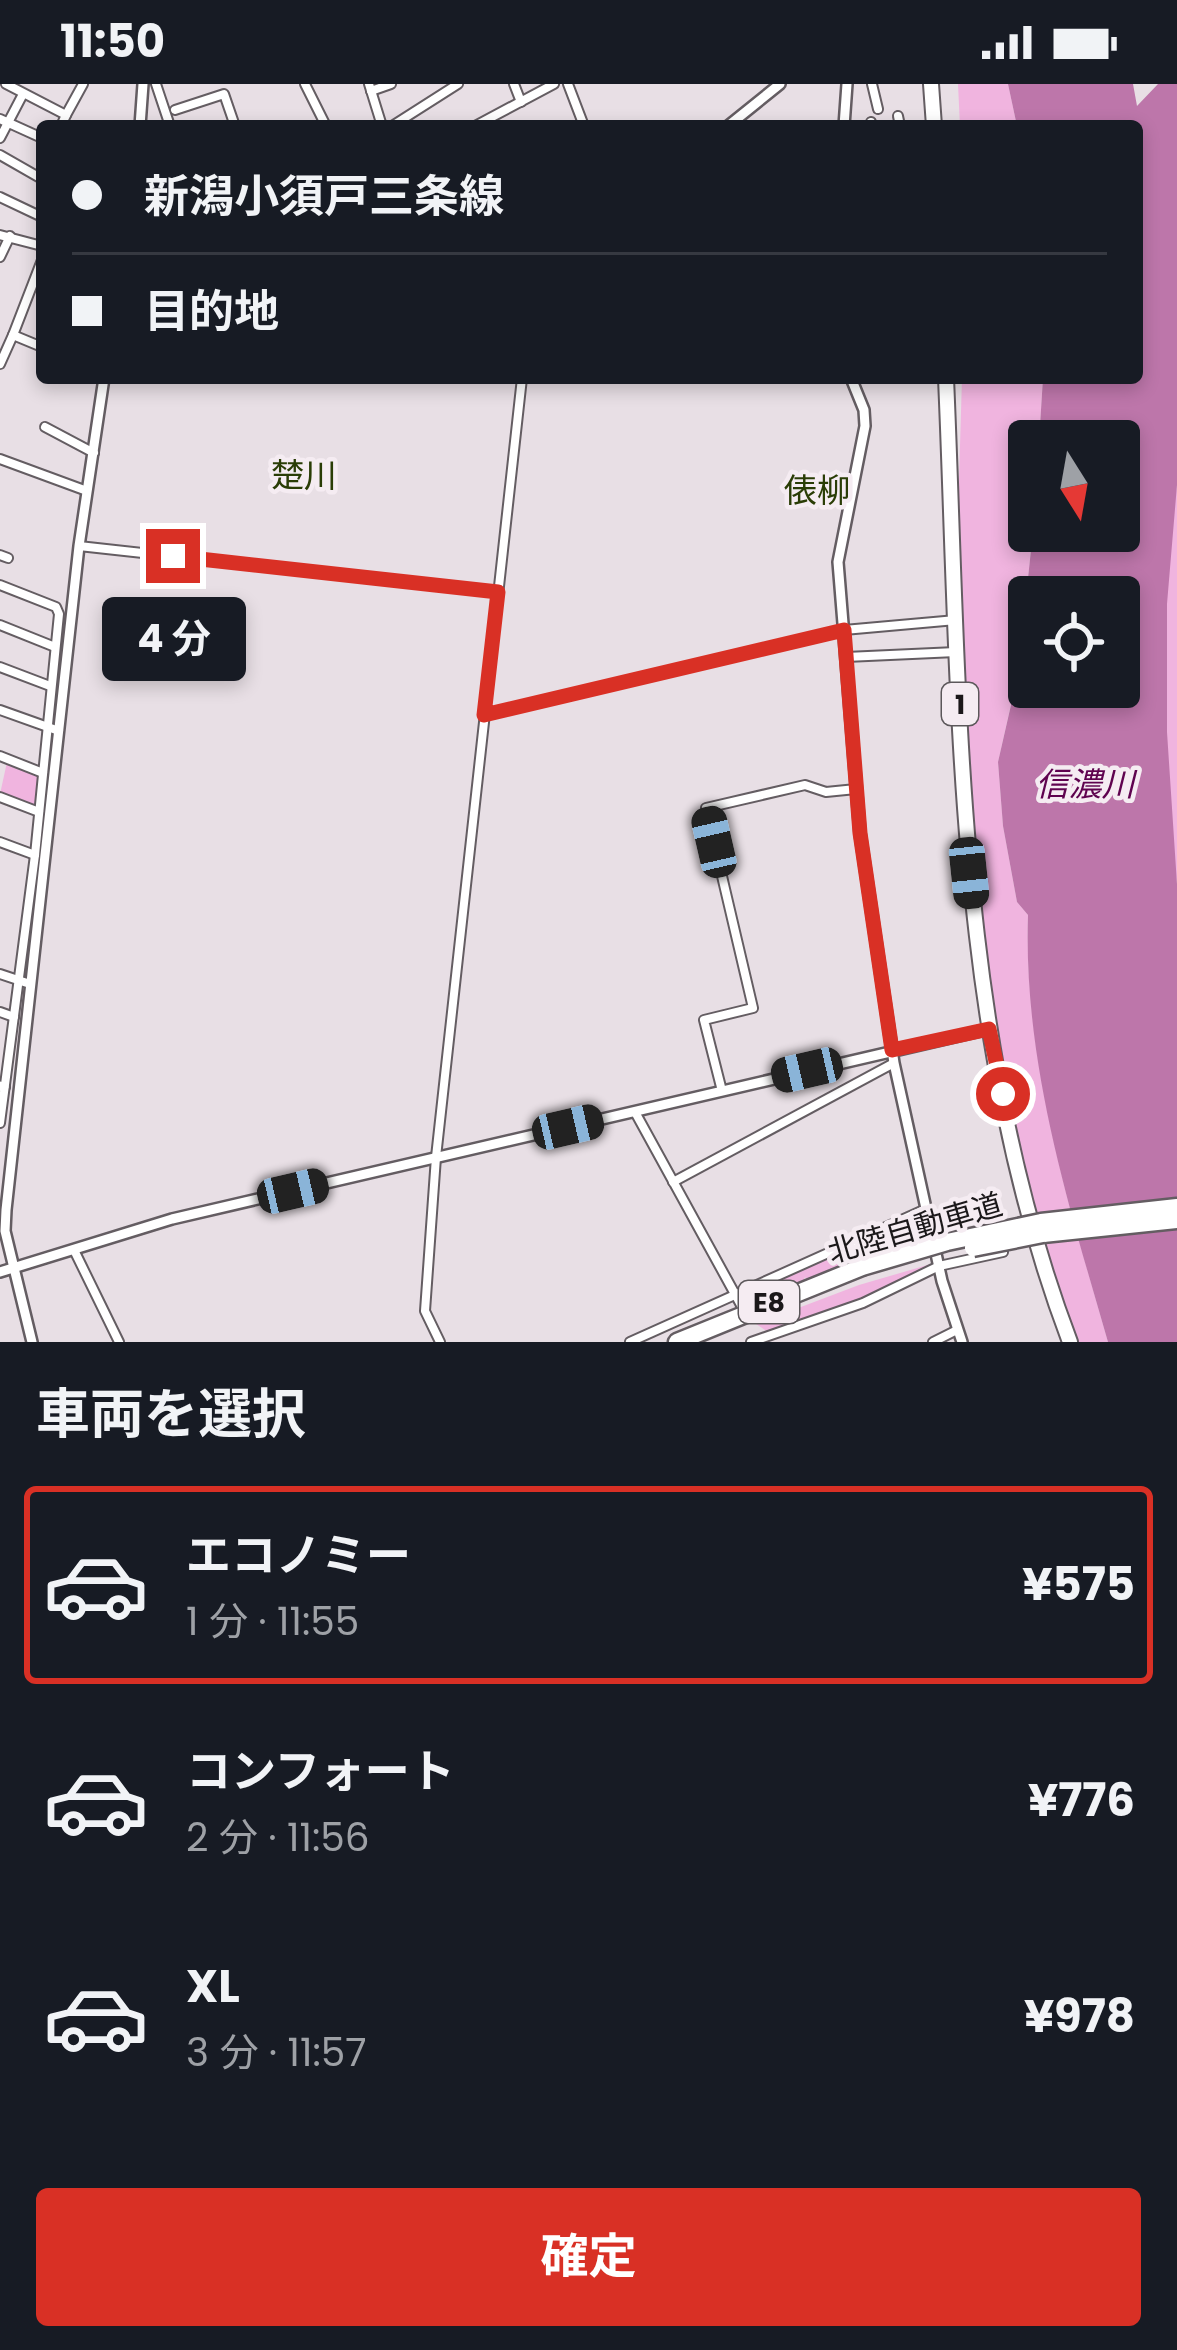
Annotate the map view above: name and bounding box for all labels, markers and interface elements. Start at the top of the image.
text: 11:50 [60,10,165,73]
text: 新潟小須戸三条線 [144,165,504,228]
text: 目的地 [144,280,279,343]
north arrow [1008,420,1140,552]
map controls [1008,420,1140,708]
district label: 楚川 [271,452,337,499]
district label: 俵柳 [784,467,850,514]
route end [146,529,200,583]
button: locate [1008,576,1140,708]
callout: 4 分 [101,598,245,682]
text: 4 分 [137,611,211,666]
road number: 1 [942,683,978,725]
water label: 信濃川 [1036,761,1138,808]
car [688,803,740,881]
car [947,835,991,911]
car [768,1044,846,1096]
route start [976,1067,1030,1121]
car [529,1101,607,1153]
car [254,1165,332,1217]
street label: 北陸自動車道 [823,1183,1007,1273]
road number: E8 [739,1281,799,1323]
text: 車両を選択 [36,1376,306,1452]
text: エコノミー [186,1524,411,1587]
icon: car [42,1531,150,1639]
text: ¥575 [1022,1553,1135,1616]
text: 1 分 · 11:55 [186,1594,359,1649]
text: コンフォート [186,1740,455,1803]
icon: car [42,1747,150,1855]
text: ¥776 [1028,1769,1135,1832]
text: 2 分 · 11:56 [186,1810,369,1865]
text: XL [186,1955,240,2018]
icon: car [42,1963,150,2071]
text: ¥978 [1024,1985,1135,2048]
text: 3 分 · 11:57 [186,2025,367,2080]
button: 確定 [36,2188,1141,2326]

